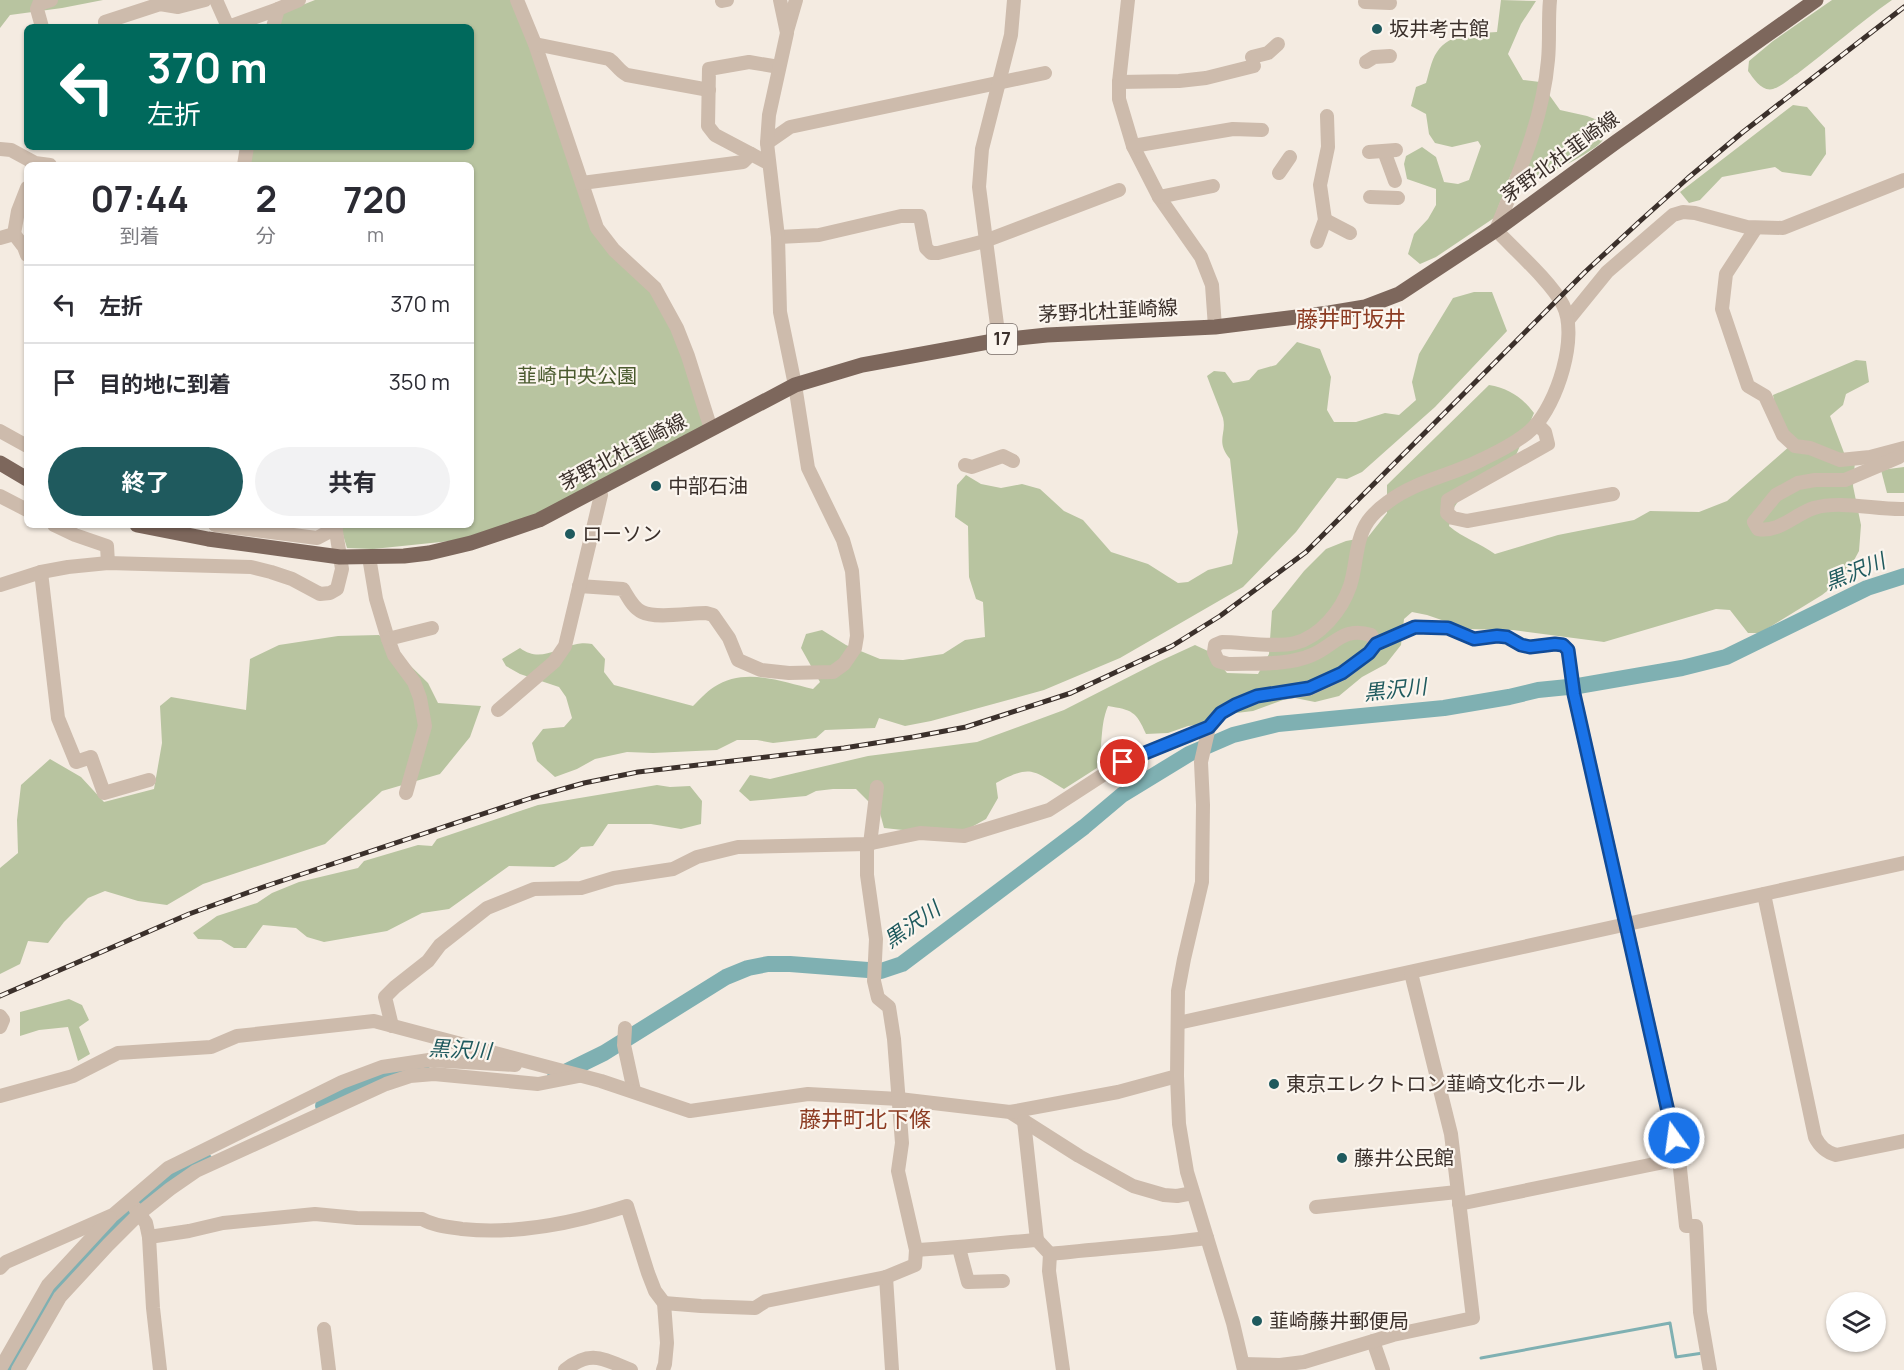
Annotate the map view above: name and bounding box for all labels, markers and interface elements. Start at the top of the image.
place label: 坂井考古館 [1389,15,1489,42]
marker: 坂井考古館 [1370,22,1384,36]
text: 370 m [147,38,268,96]
icon: left [48,48,126,126]
text: 左折 [147,95,201,132]
street label: 茅野北杜韮崎線 [1495,105,1624,209]
text: 07:44 [90,174,189,223]
text: 2 [255,174,277,223]
text: 720 [343,175,408,224]
text: m [367,221,384,248]
text: 到着 [120,222,160,249]
text: 分 [256,222,276,249]
icon: left [48,288,81,321]
text: 370 m [390,289,450,319]
text: 左折 [99,291,143,321]
street label: 茅野北杜韮崎線 [1037,293,1179,328]
district label: 藤井町坂井 [1296,304,1406,334]
road number: 17 [987,324,1017,354]
park label: 韮崎中央公園 [517,362,637,389]
icon: arrive [48,366,81,399]
text: 350 m [389,367,450,397]
text: 目的地に到着 [99,369,231,399]
street label: 茅野北杜韮崎線 [555,407,691,496]
button: 終了 [48,447,243,516]
button: 共有 [255,447,450,516]
place label: 中部石油 [668,472,748,499]
marker: 中部石油 [649,479,663,493]
place label: ローソン [582,520,662,547]
marker: ローソン [563,527,577,541]
water label: 黒沢川 [1820,546,1891,596]
water label: 黒沢川 [1362,672,1430,706]
pin [1097,736,1148,787]
icon: arrive [1106,745,1139,778]
water label: 黒沢川 [878,893,947,954]
water label: 黒沢川 [428,1033,494,1065]
place label: 東京エレクトロン韮崎文化ホール [1286,1070,1586,1097]
marker: 東京エレクトロン韮崎文化ホール [1267,1077,1281,1091]
district label: 藤井町北下條 [799,1104,931,1134]
position arrow [1642,1106,1706,1170]
place label: 藤井公民館 [1354,1144,1454,1171]
marker: 藤井公民館 [1335,1151,1349,1165]
map controls [1826,1292,1886,1352]
button: layers [1826,1292,1886,1352]
place label: 韮崎藤井郵便局 [1269,1307,1409,1334]
marker: 韮崎藤井郵便局 [1250,1314,1264,1328]

